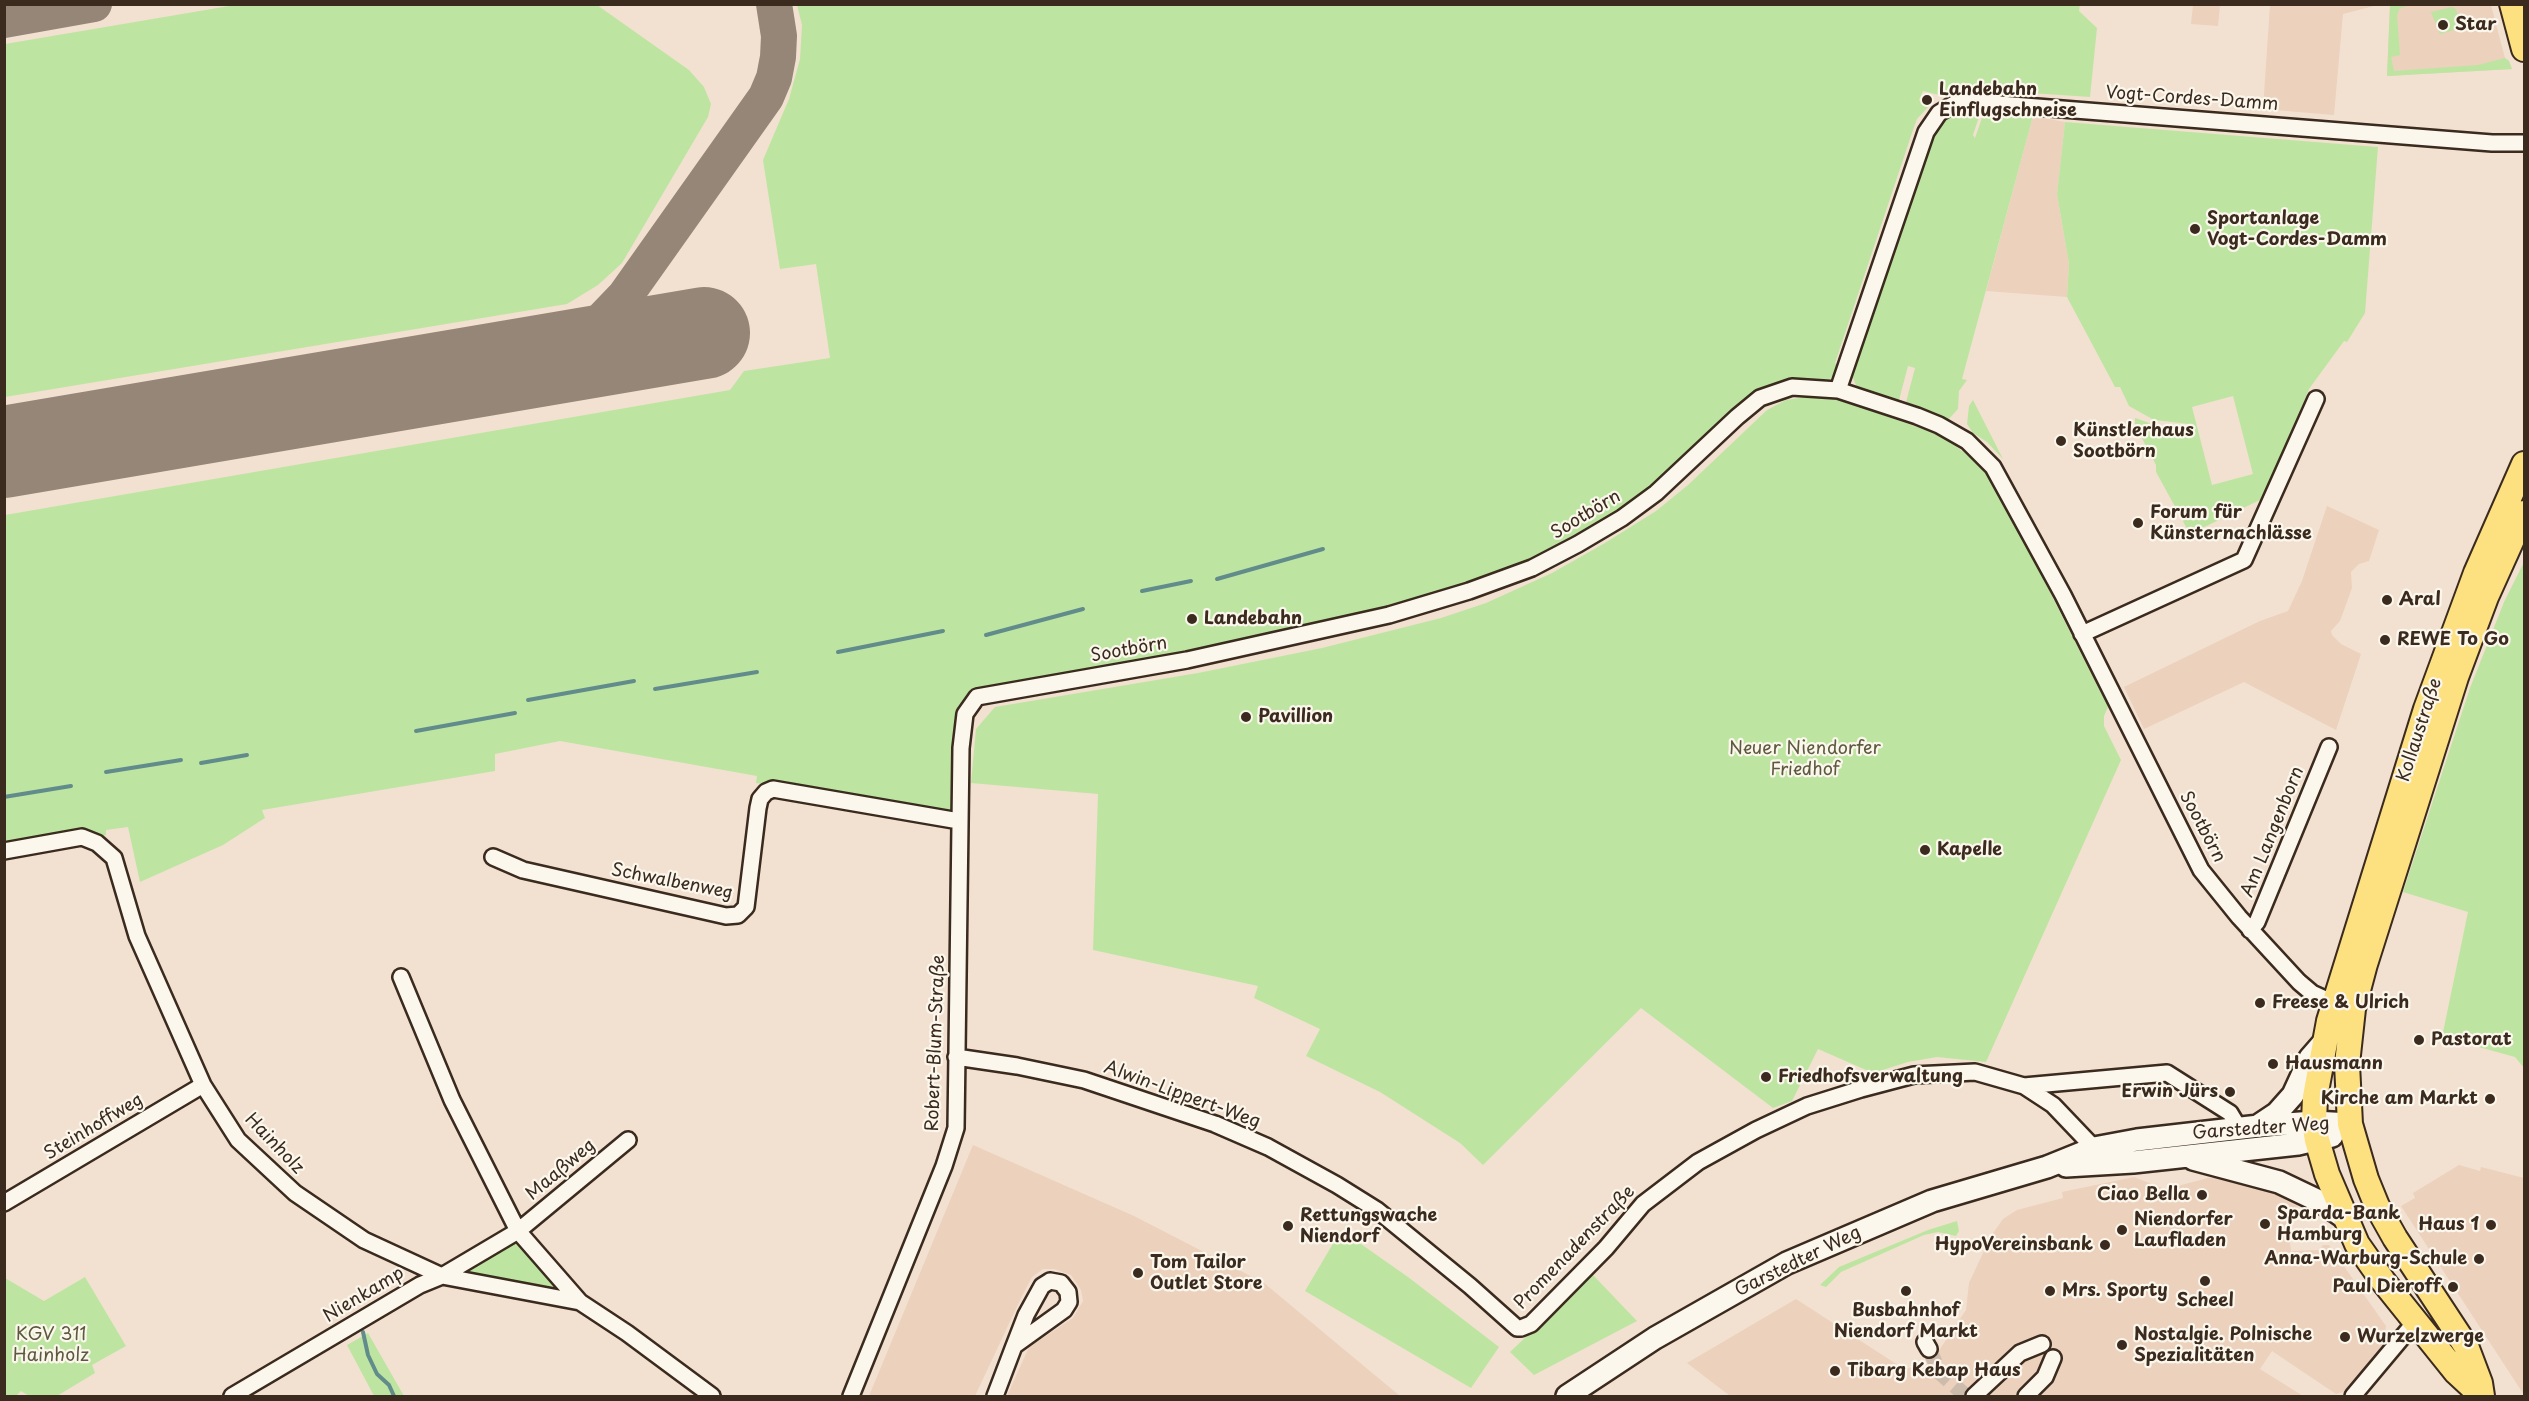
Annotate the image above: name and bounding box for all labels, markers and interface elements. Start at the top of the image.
place label: Star [2455,14,2496,36]
marker: Star [2436,18,2450,32]
place label: Landebahn Einflugschneise [1939,79,2077,122]
street label: Vogt-Cordes-Damm [2105,82,2279,116]
marker: Landebahn Einflugschneise [1920,93,1934,107]
place label: Sportanlage Vogt-Cordes-Damm [2207,208,2387,250]
marker: Sportanlage Vogt-Cordes-Damm [2188,222,2202,236]
place label: Künstlerhaus Sootbörn [2073,420,2194,462]
marker: Künstlerhaus Sootbörn [2054,434,2068,448]
street label: Sootbörn [1547,486,1625,544]
place label: Forum für Künsternachlässe [2150,502,2312,544]
marker: Forum für Künsternachlässe [2131,516,2145,530]
place label: Aral [2399,589,2441,611]
marker: Aral [2380,593,2394,607]
place label: Landebahn [1204,608,1302,630]
marker: Landebahn [1185,612,1199,626]
place label: REWE To Go [2397,629,2509,651]
street label: Sootbörn [1089,633,1169,667]
marker: REWE To Go [2378,633,2392,647]
street label: Kollaustraße [2393,675,2447,785]
place label: Pavillion [1258,706,1333,728]
marker: Pavillion [1239,710,1253,724]
park label: Neuer Niendorfer Friedhof [1729,738,1881,780]
street label: Am Langenborn [2237,764,2309,900]
street label: Sootbörn [2174,788,2230,866]
place label: Kapelle [1937,839,2002,861]
marker: Kapelle [1918,843,1932,857]
street label: Schwalbenweg [609,860,735,904]
street label: Robert-Blum-Straße [922,954,950,1132]
place label: Freese & Ulrich [2272,992,2409,1014]
marker: Freese & Ulrich [2253,996,2267,1010]
place label: Pastorat [2431,1029,2512,1051]
marker: Pastorat [2412,1033,2426,1047]
place label: Hausmann [2285,1053,2383,1075]
street label: Alwin-Lippert-Weg [1101,1057,1263,1133]
marker: Hausmann [2266,1057,2280,1071]
place label: Friedhofsverwaltung [1778,1066,1963,1088]
marker: Friedhofsverwaltung [1759,1070,1773,1084]
place label: Erwin Jürs [2121,1081,2218,1103]
marker: Erwin Jürs [2223,1085,2237,1099]
place label: Kirche am Markt [2321,1088,2478,1110]
street label: Steinhoffweg [41,1089,147,1165]
marker: Kirche am Markt [2483,1092,2497,1106]
street label: Hainholz [240,1109,308,1179]
street label: Garstedter Weg [2192,1113,2330,1145]
street label: Maaßweg [522,1135,600,1205]
street label: Promenadenstraße [1510,1181,1640,1315]
place label: Ciao Bella [2097,1184,2190,1206]
marker: Ciao Bella [2195,1188,2209,1202]
place label: Sparda-Bank Hamburg [2277,1203,2400,1246]
place label: Rettungswache Niendorf [1300,1205,1437,1248]
place label: Niendorfer Laufladen [2134,1209,2233,1252]
place label: Haus 1 [2418,1214,2479,1236]
marker: Sparda-Bank Hamburg [2258,1217,2272,1231]
marker: Haus 1 [2484,1218,2498,1232]
marker: Rettungswache Niendorf [1281,1219,1295,1233]
street label: Garstedter Weg [1731,1222,1865,1302]
marker: Niendorfer Laufladen [2115,1223,2129,1237]
place label: HypoVereinsbank [1935,1234,2093,1256]
marker: HypoVereinsbank [2098,1238,2112,1252]
place label: Anna-Warburg-Schule [2264,1248,2467,1270]
place label: Tom Tailor Outlet Store [1150,1252,1262,1294]
marker: Anna-Warburg-Schule [2472,1252,2486,1266]
street label: Nienkamp [320,1263,408,1327]
marker: Tom Tailor Outlet Store [1131,1266,1145,1280]
marker: Scheel [2198,1274,2212,1288]
place label: Paul Dieroff [2332,1276,2441,1298]
place label: Mrs. Sporty [2062,1280,2168,1302]
marker: Paul Dieroff [2446,1280,2460,1294]
marker: Busbahnhof Niendorf Markt [1899,1284,1913,1298]
marker: Mrs. Sporty [2043,1284,2057,1298]
place label: Scheel [2176,1290,2234,1312]
place label: Busbahnhof Niendorf Markt [1834,1300,1978,1342]
park label: KGV 311 Hainholz [13,1324,89,1366]
place label: Nostalgie. Polnische Spezialitäten [2134,1324,2312,1366]
place label: Wurzelzwerge [2357,1326,2484,1348]
marker: Wurzelzwerge [2338,1330,2352,1344]
marker: Nostalgie. Polnische Spezialitäten [2115,1338,2129,1352]
place label: Tibarg Kebap Haus [1847,1360,2021,1382]
marker: Tibarg Kebap Haus [1828,1364,1842,1378]

